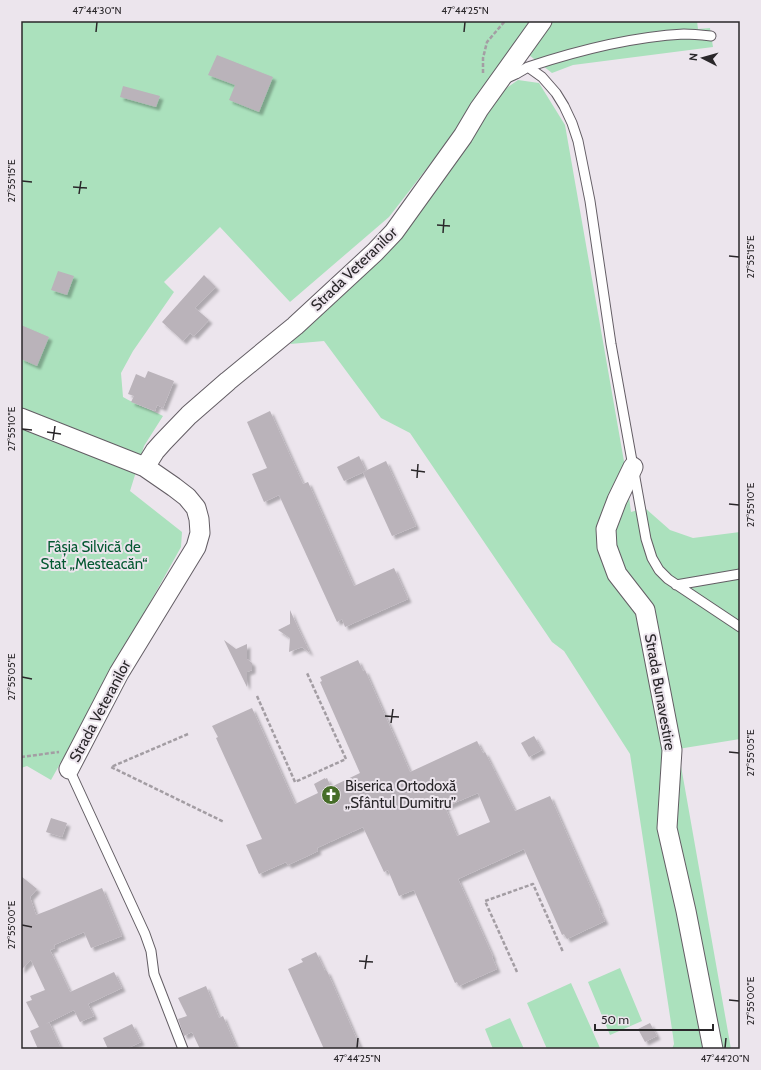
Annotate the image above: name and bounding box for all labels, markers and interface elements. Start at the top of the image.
text: 47°44'30"N [72,4,122,17]
text: 47°44'25"N [441,4,489,17]
north arrow [683,38,723,78]
text: N [686,52,700,62]
text: 27°55'15"E [5,159,18,203]
street label: Strada Veteranilor [307,223,401,315]
text: 27°55'15"E [744,235,757,279]
text: 27°55'10"E [5,406,18,451]
text: 27°55'10"E [744,482,757,527]
park label: Fâșia Silvică de Stat „Mesteacăn“ [41,538,147,573]
street label: Strada Bunavestire [641,632,679,752]
text: 27°55'05"E [5,653,18,700]
street label: Strada Veteranilor [66,657,135,765]
text: 27°55'05"E [744,729,757,776]
place label: Biserica Ortodoxă „Sfântul Dumitru” [345,777,457,812]
church icon: Biserica Ortodoxă „Sfântul Dumitru” [320,784,342,806]
text: 27°55'00"E [5,900,18,949]
text: 27°55'00"E [744,976,757,1025]
scale bar [595,1006,713,1032]
text: 50 m [601,1012,629,1027]
text: 47°44'25"N [333,1052,381,1065]
text: 47°44'20"N [700,1052,750,1065]

